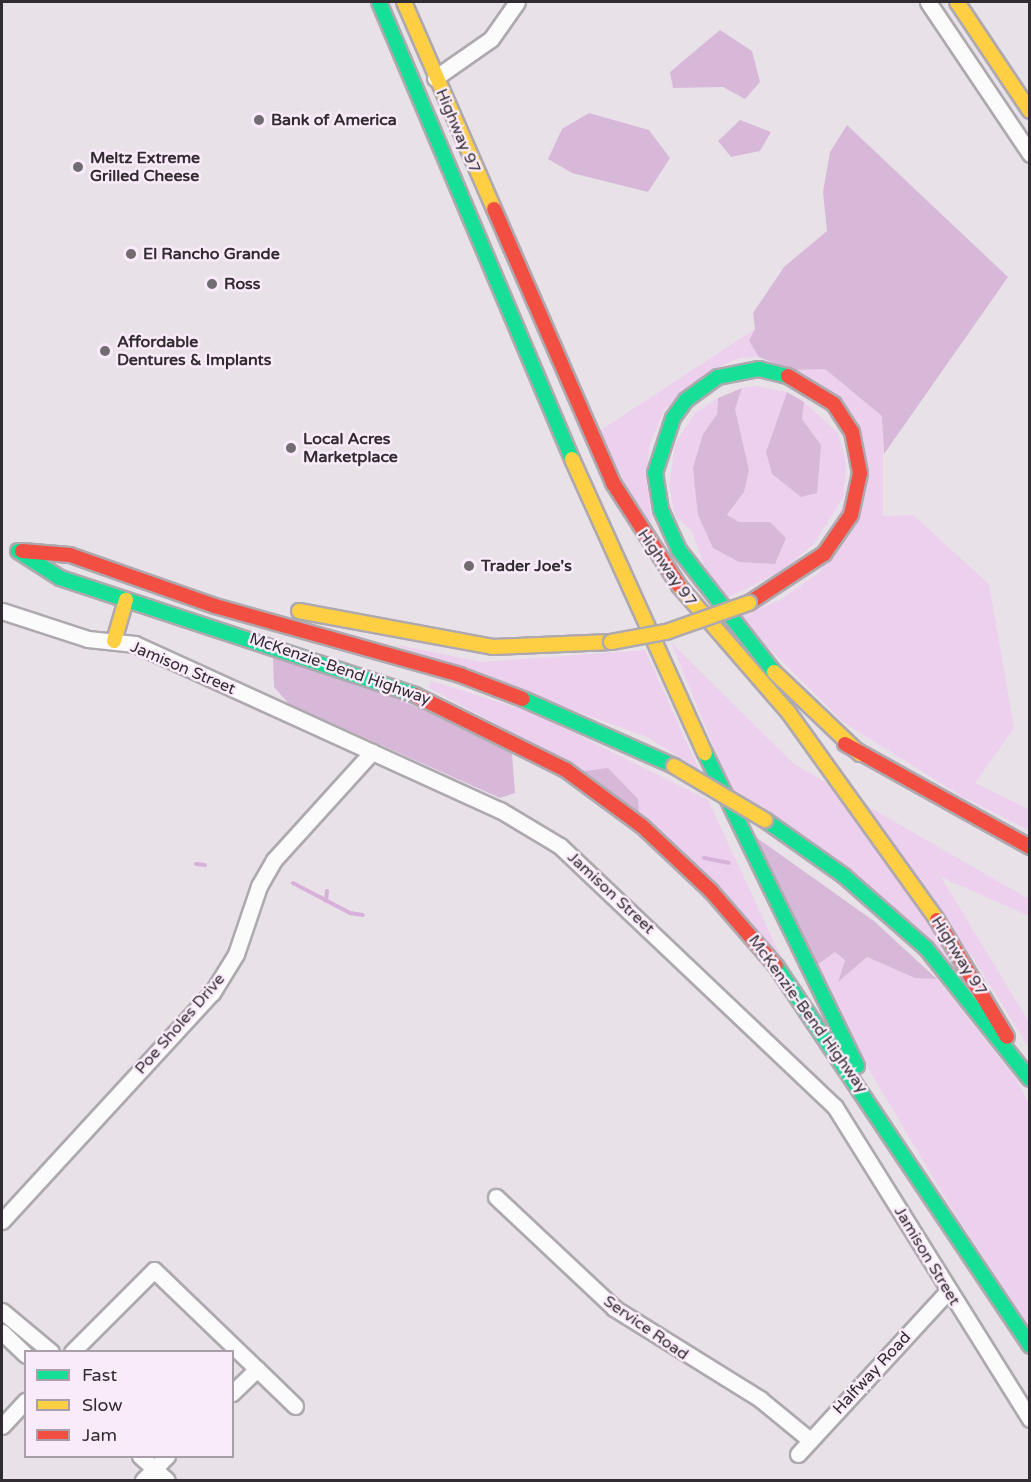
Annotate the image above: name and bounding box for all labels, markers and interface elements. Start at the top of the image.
street label: Highway 97 [432,86,484,176]
place label: Bank of America [271,110,397,130]
marker: Bank of America [252,113,266,127]
place label: Meltz Extreme Grilled Cheese [90,148,200,186]
marker: Meltz Extreme Grilled Cheese [71,160,85,174]
place label: El Rancho Grande [143,244,280,264]
marker: El Rancho Grande [124,247,138,261]
place label: Ross [224,274,260,294]
marker: Ross [205,277,219,291]
place label: Affordable Dentures & Implants [117,332,271,370]
marker: Affordable Dentures & Implants [98,344,112,358]
place label: Local Acres Marketplace [303,429,398,467]
marker: Local Acres Marketplace [284,441,298,455]
street label: Highway 97 [633,526,701,610]
place label: Trader Joe's [481,556,572,576]
marker: Trader Joe's [462,559,476,573]
street label: McKenzie-Bend Highway [247,629,433,709]
street label: Jamison Street [128,637,238,699]
street label: Jamison Street [563,848,659,938]
street label: Highway 97 [927,913,991,999]
street label: McKenzie-Bend Highway [744,931,872,1097]
street label: Poe Sholes Drive [131,970,229,1078]
street label: Jamison Street [890,1203,964,1309]
street label: Service Road [600,1292,692,1364]
street label: Halfway Road [829,1328,915,1418]
legend [24,1350,234,1458]
text: Fast [82,1364,117,1386]
text: Slow [82,1394,123,1416]
text: Jam [82,1424,117,1446]

